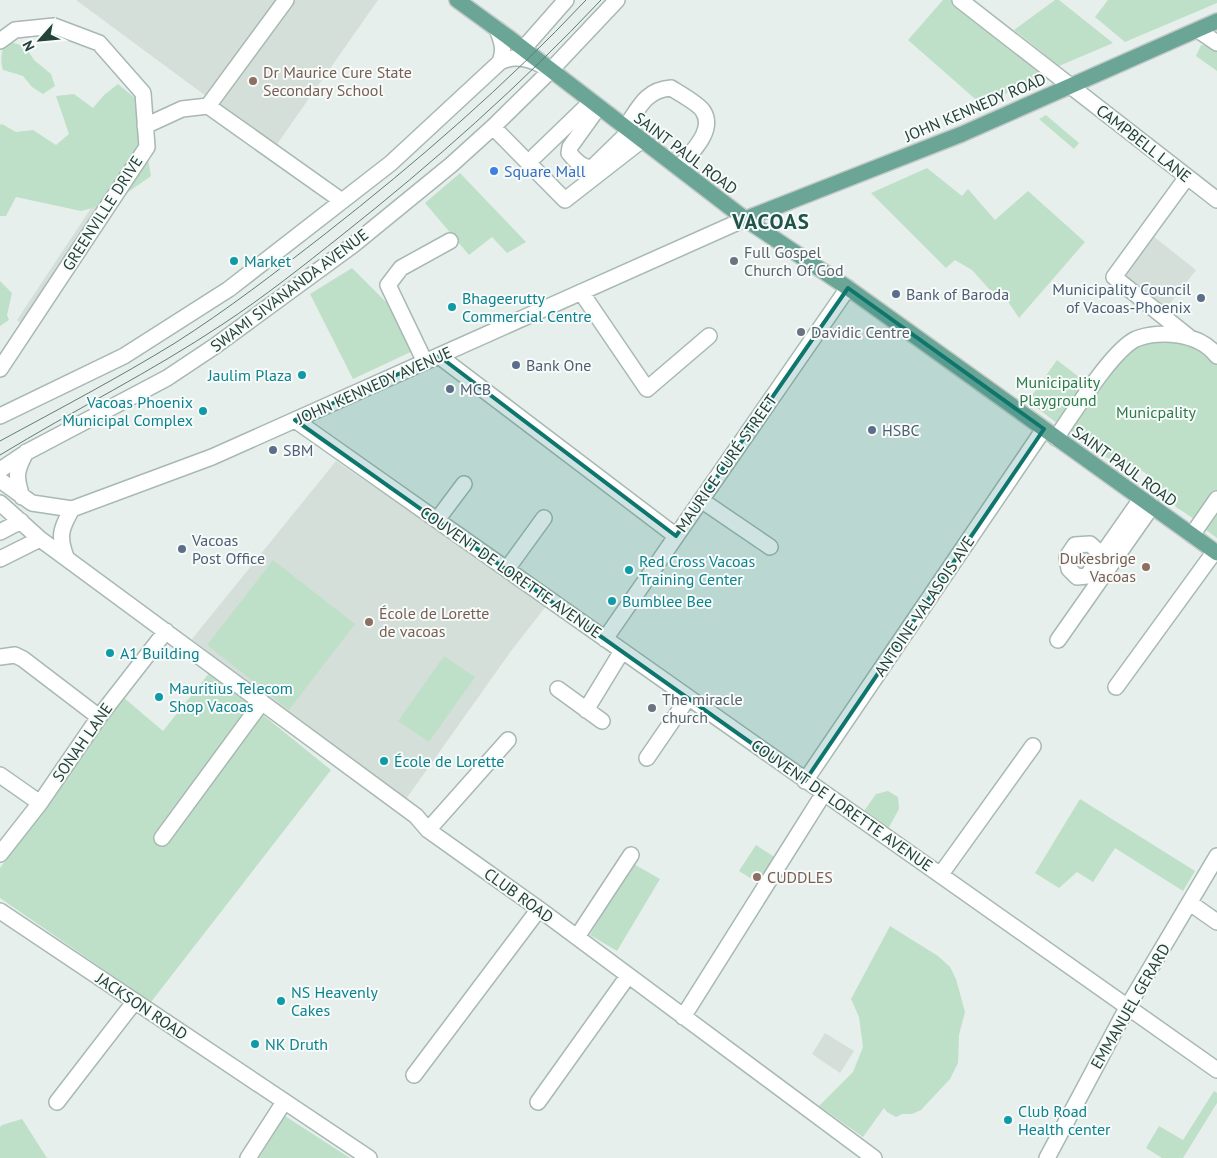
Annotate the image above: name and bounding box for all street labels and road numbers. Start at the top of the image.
street label: JOHN KENNEDY ROAD [900,68,1049,146]
street label: CAMPBELL LANE [1093,100,1195,186]
street label: SAINT PAUL ROAD [630,108,742,198]
street label: GREENVILLE DRIVE [57,152,147,274]
street label: SWAMI SIVANANDA AVENUE [206,224,372,356]
street label: JOHN KENNEDY AVENUE [292,342,455,429]
street label: MAURICE CURÉ STREET [671,390,781,536]
street label: SAINT PAUL ROAD [1069,421,1181,511]
street label: COUVENT DE LORETTE AVENUE [416,502,606,642]
street label: ANTOINE VALASOIS AVE [870,532,978,680]
street label: SONAH LANE [48,699,116,785]
street label: COUVENT DE LORETTE AVENUE [747,735,937,875]
street label: CLUB ROAD [481,863,557,927]
street label: EMMANUEL GERARD [1086,940,1174,1072]
street label: JACKSON ROAD [92,967,192,1044]

